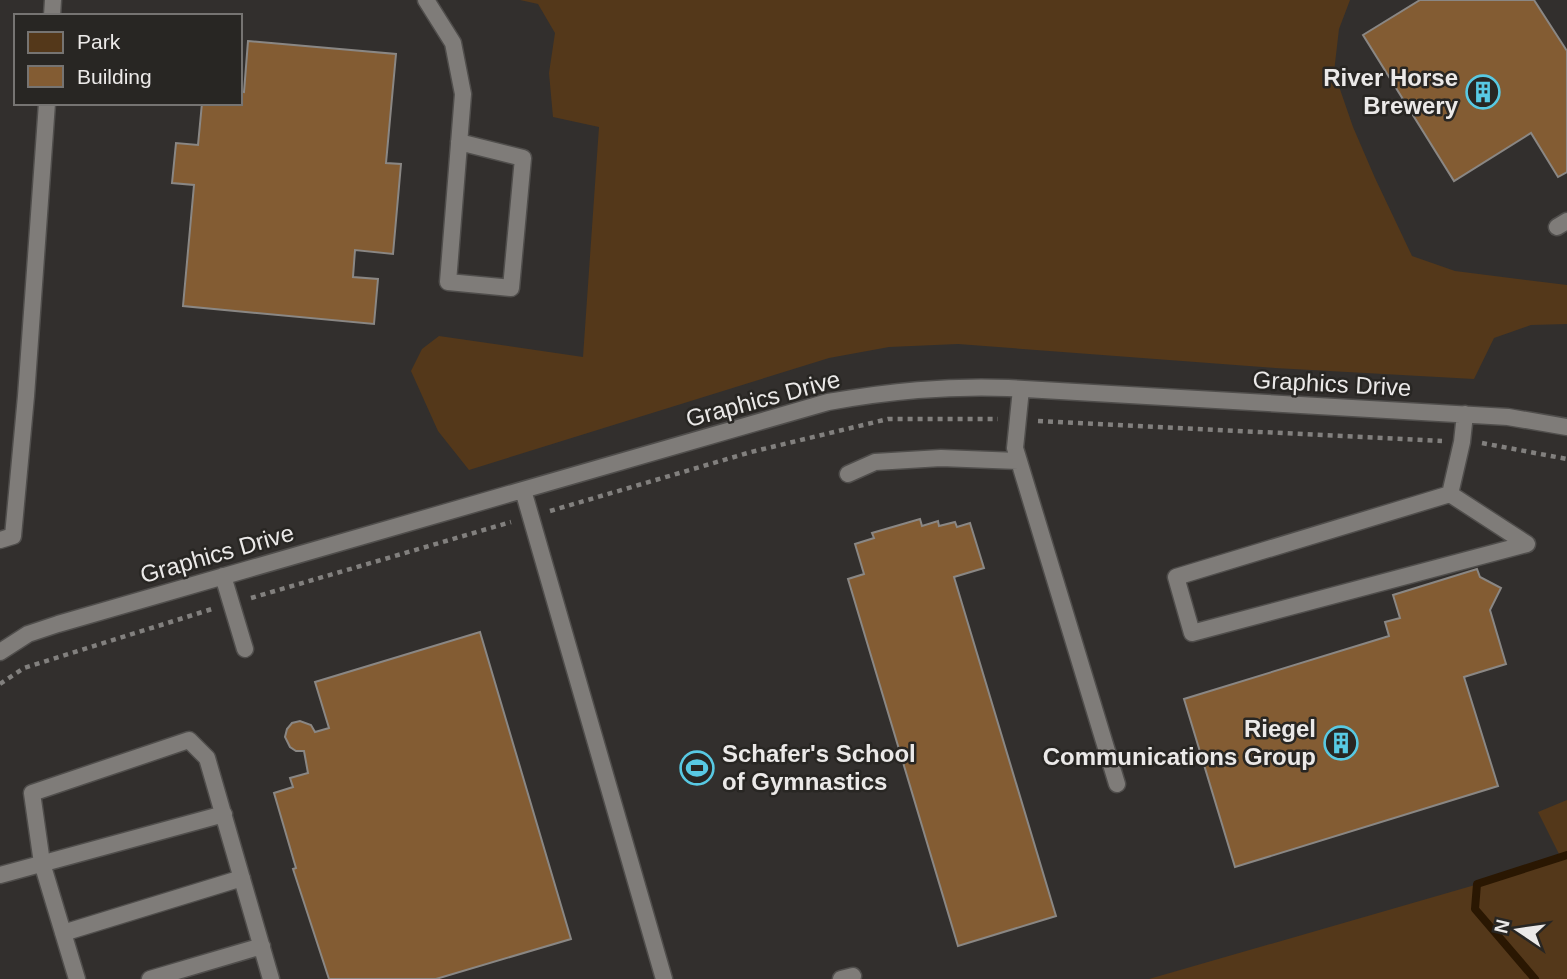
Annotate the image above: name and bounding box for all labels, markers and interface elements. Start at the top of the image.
legend [14,14,242,105]
text: Park [77,30,121,53]
place label: River Horse Brewery [1323,64,1459,119]
text: Building [77,65,152,88]
building icon: River Horse Brewery [1464,73,1502,111]
street label: Graphics Drive [683,365,843,432]
street label: Graphics Drive [1252,366,1412,401]
street label: Graphics Drive [137,519,297,588]
place label: Riegel Communications Group [1043,715,1316,770]
building icon: Riegel Communications Group [1322,724,1360,762]
place label: Schafer's School of Gymnastics [722,740,916,795]
sports icon: Schafer's School of Gymnastics [678,749,716,787]
north arrow [1483,895,1553,965]
text: N [1490,917,1514,935]

